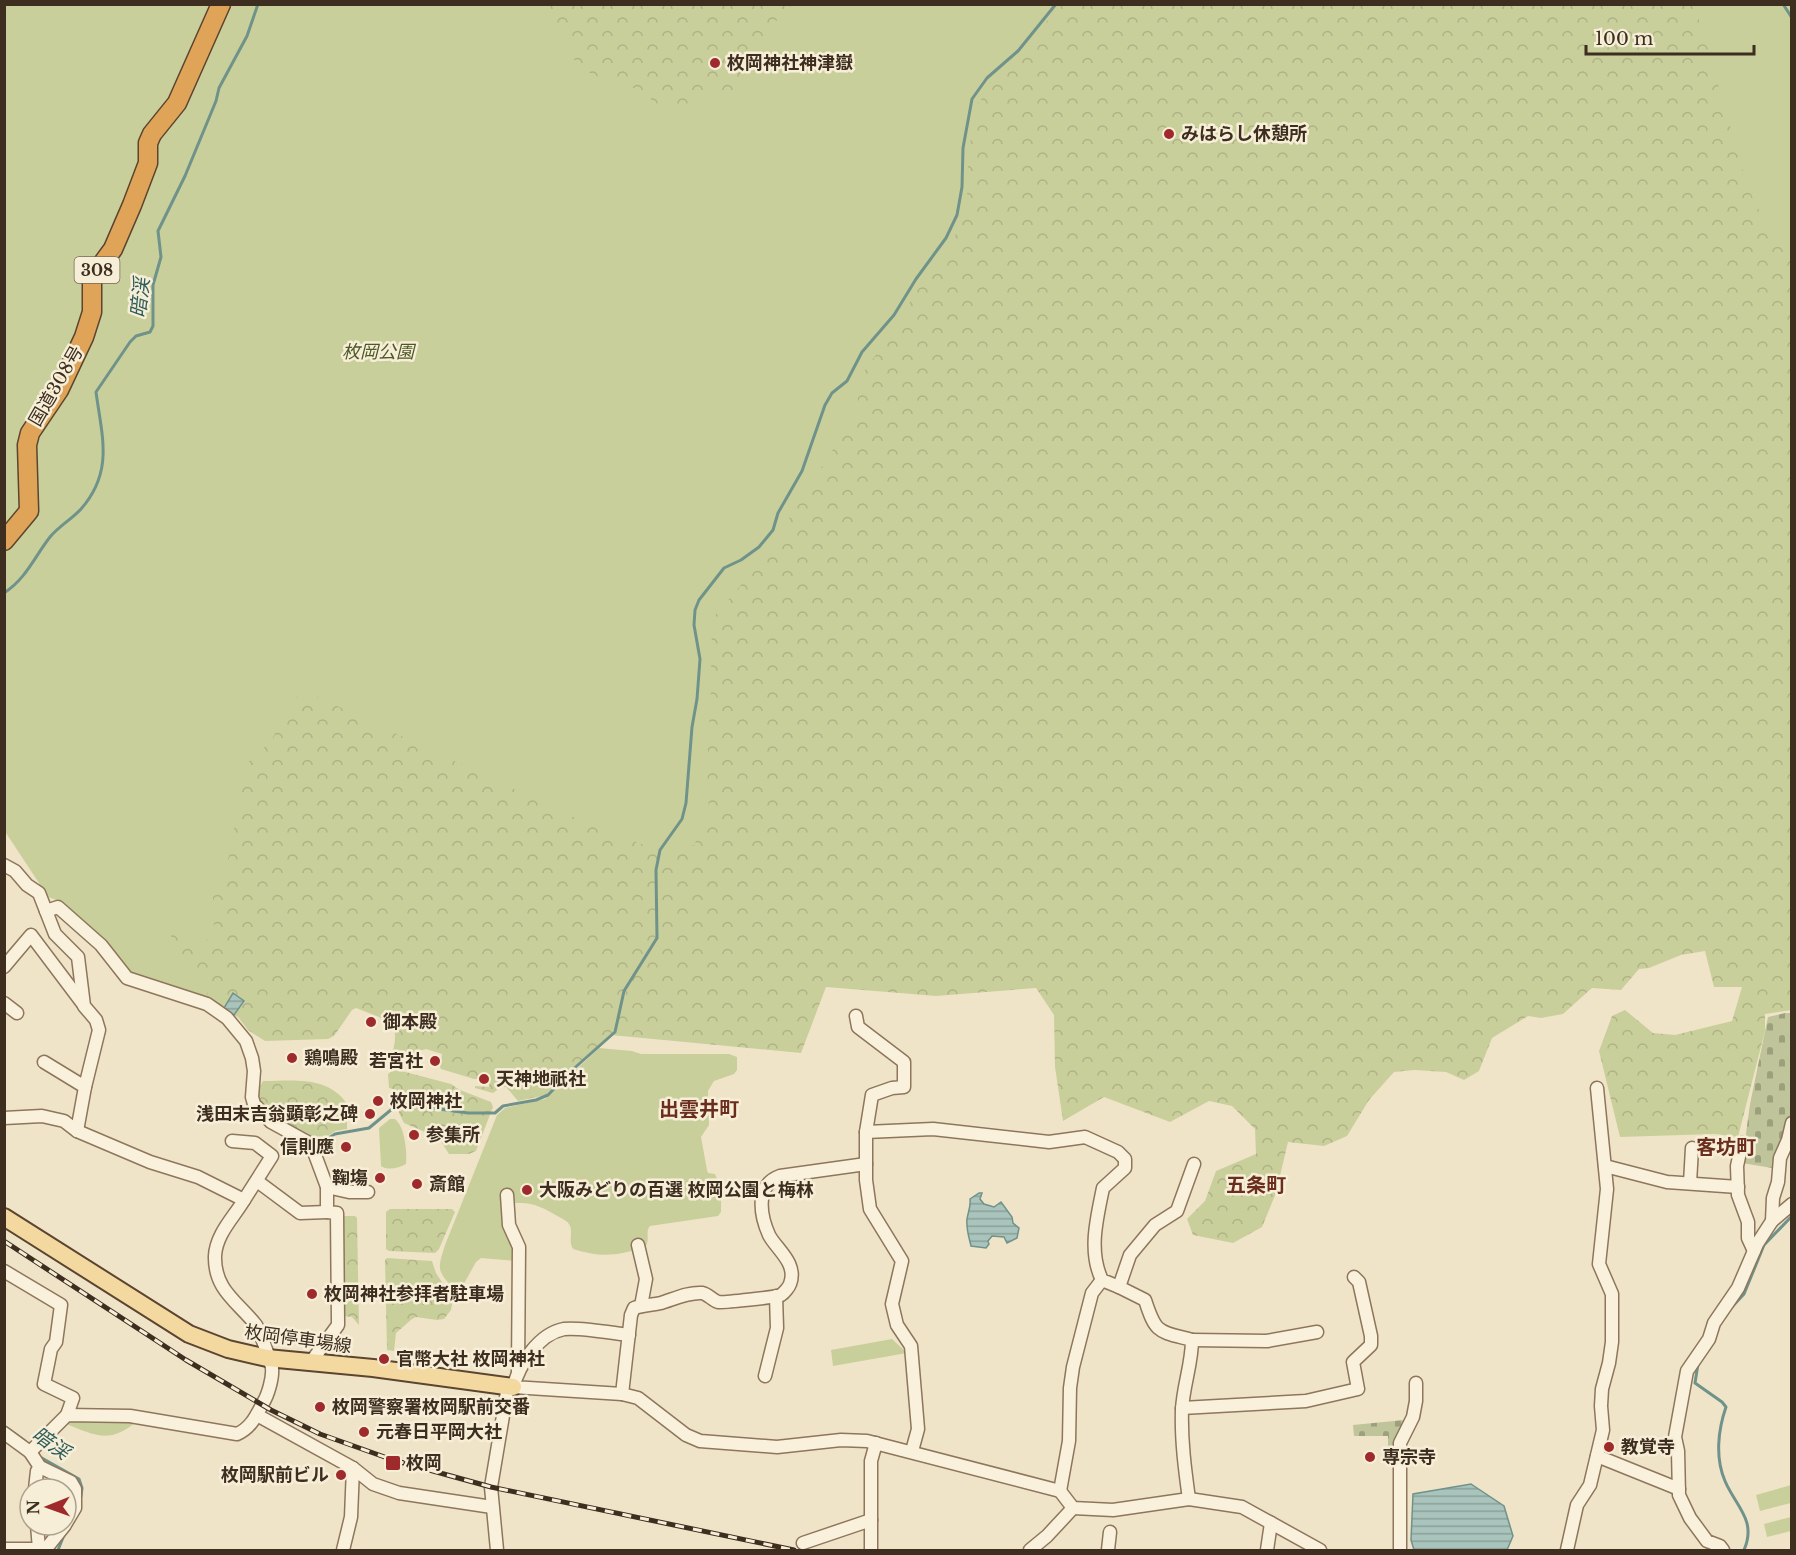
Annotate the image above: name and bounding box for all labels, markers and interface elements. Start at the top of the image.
scale bar [1586,18,1754,56]
text: 100 m [1595,28,1653,50]
place label: 枚岡神社神津嶽 [727,52,853,74]
marker: 枚岡神社神津嶽 [708,56,722,70]
place label: みはらし休憩所 [1181,123,1307,145]
marker: みはらし休憩所 [1162,127,1176,141]
road number: 308 [74,257,120,283]
water label: 暗渓 [126,274,154,319]
park label: 枚岡公園 [342,341,417,363]
street label: 国道308号 [24,342,88,430]
place label: 御本殿 [382,1011,437,1033]
marker: 御本殿 [364,1015,378,1029]
place label: 鶏鳴殿 [304,1047,358,1069]
place label: 若宮社 [369,1050,423,1072]
marker: 鶏鳴殿 [285,1051,299,1065]
marker: 若宮社 [428,1054,442,1068]
place label: 天神地祇社 [496,1068,586,1090]
marker: 天神地祇社 [477,1072,491,1086]
place label: 枚岡神社 [390,1090,462,1112]
marker: 枚岡神社 [371,1094,385,1108]
district label: 出雲井町 [659,1097,739,1121]
place label: 浅田末吉翁顕彰之碑 [196,1103,358,1125]
marker: 浅田末吉翁顕彰之碑 [363,1107,377,1121]
place label: 参集所 [426,1124,480,1146]
marker: 参集所 [407,1128,421,1142]
district label: 客坊町 [1696,1135,1756,1159]
place label: 信則應 [280,1136,334,1158]
marker: 信則應 [339,1140,353,1154]
place label: 鞠塲 [332,1167,368,1189]
marker: 鞠塲 [373,1171,387,1185]
place label: 斎館 [429,1173,465,1195]
district label: 五条町 [1226,1173,1286,1197]
marker: 斎館 [410,1177,424,1191]
place label: 大阪みどりの百選 枚岡公園と梅林 [539,1179,814,1201]
marker: 大阪みどりの百選 枚岡公園と梅林 [520,1183,534,1197]
place label: 枚岡神社参拝者駐車場 [324,1283,504,1305]
marker: 枚岡神社参拝者駐車場 [305,1287,319,1301]
street label: 枚岡停車場線 [243,1321,353,1357]
place label: 官幣大社 枚岡神社 [396,1348,545,1370]
marker: 官幣大社 枚岡神社 [377,1352,391,1366]
place label: 枚岡警察署枚岡駅前交番 [332,1396,530,1418]
marker: 枚岡警察署枚岡駅前交番 [313,1400,327,1414]
place label: 元春日平岡大社 [376,1421,502,1443]
water label: 暗渓 [28,1422,77,1466]
marker: 元春日平岡大社 [357,1425,371,1439]
place label: 教覚寺 [1621,1436,1675,1458]
marker: 教覚寺 [1602,1440,1616,1454]
place label: 専宗寺 [1382,1446,1436,1468]
marker: 専宗寺 [1363,1450,1377,1464]
place label: 枚岡 [406,1452,442,1474]
marker: 枚岡 [384,1454,402,1472]
place label: 枚岡駅前ビル [221,1464,329,1486]
marker: 枚岡駅前ビル [334,1468,348,1482]
north arrow [18,1477,78,1537]
text: N [23,1500,43,1515]

